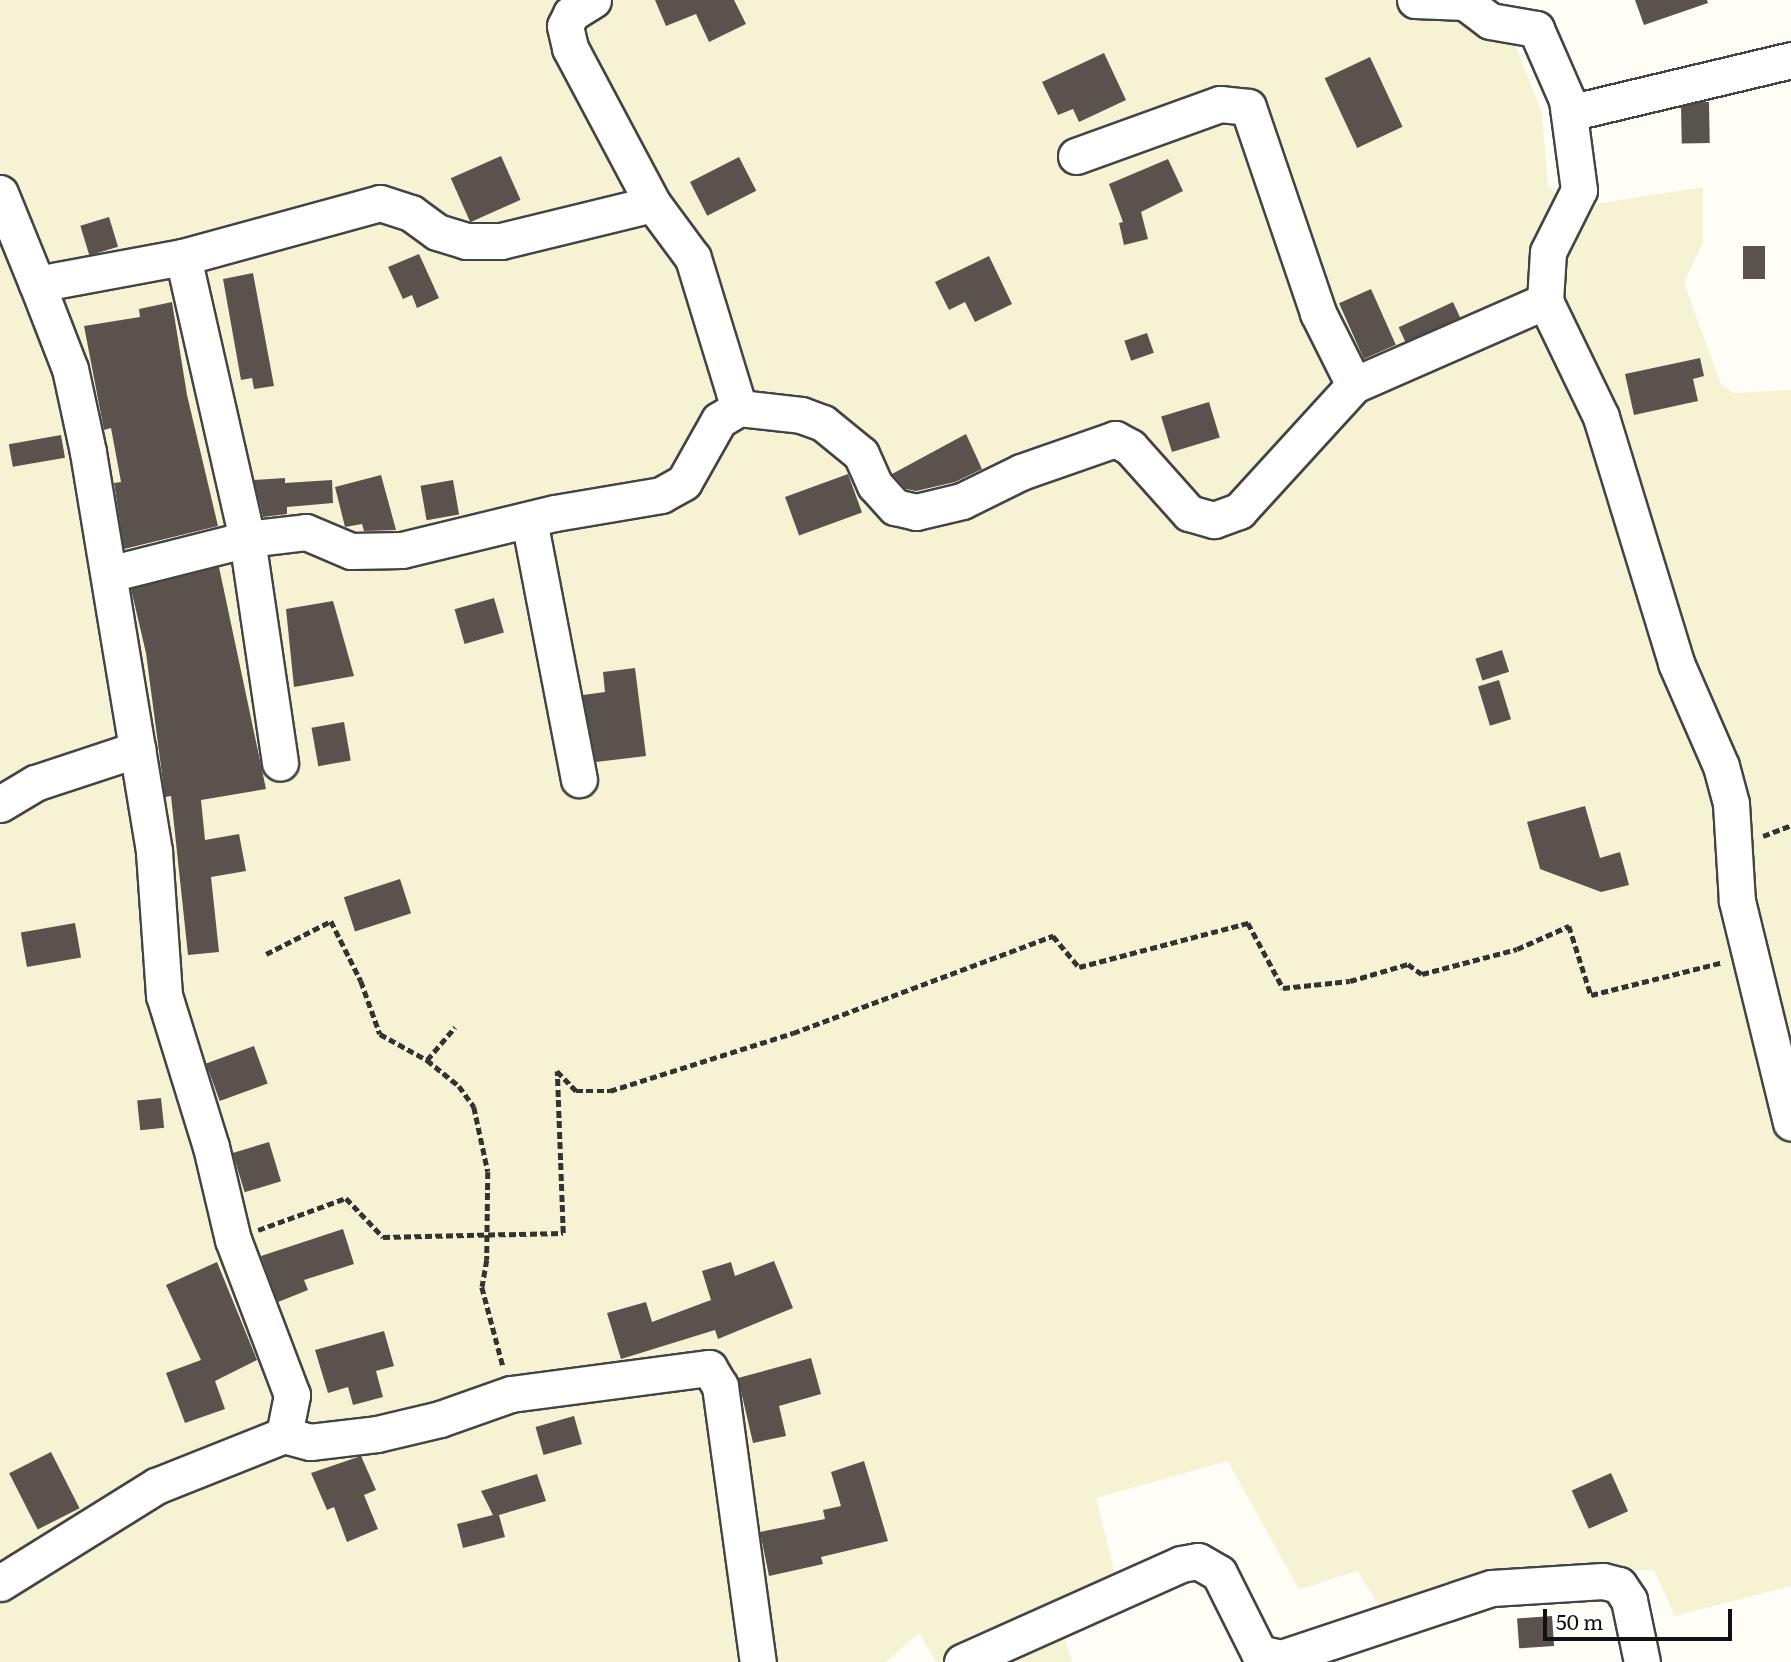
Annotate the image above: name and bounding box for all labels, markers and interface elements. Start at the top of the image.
scale bar [1546,1596,1735,1640]
text: 50 m [1556,1605,1603,1636]

